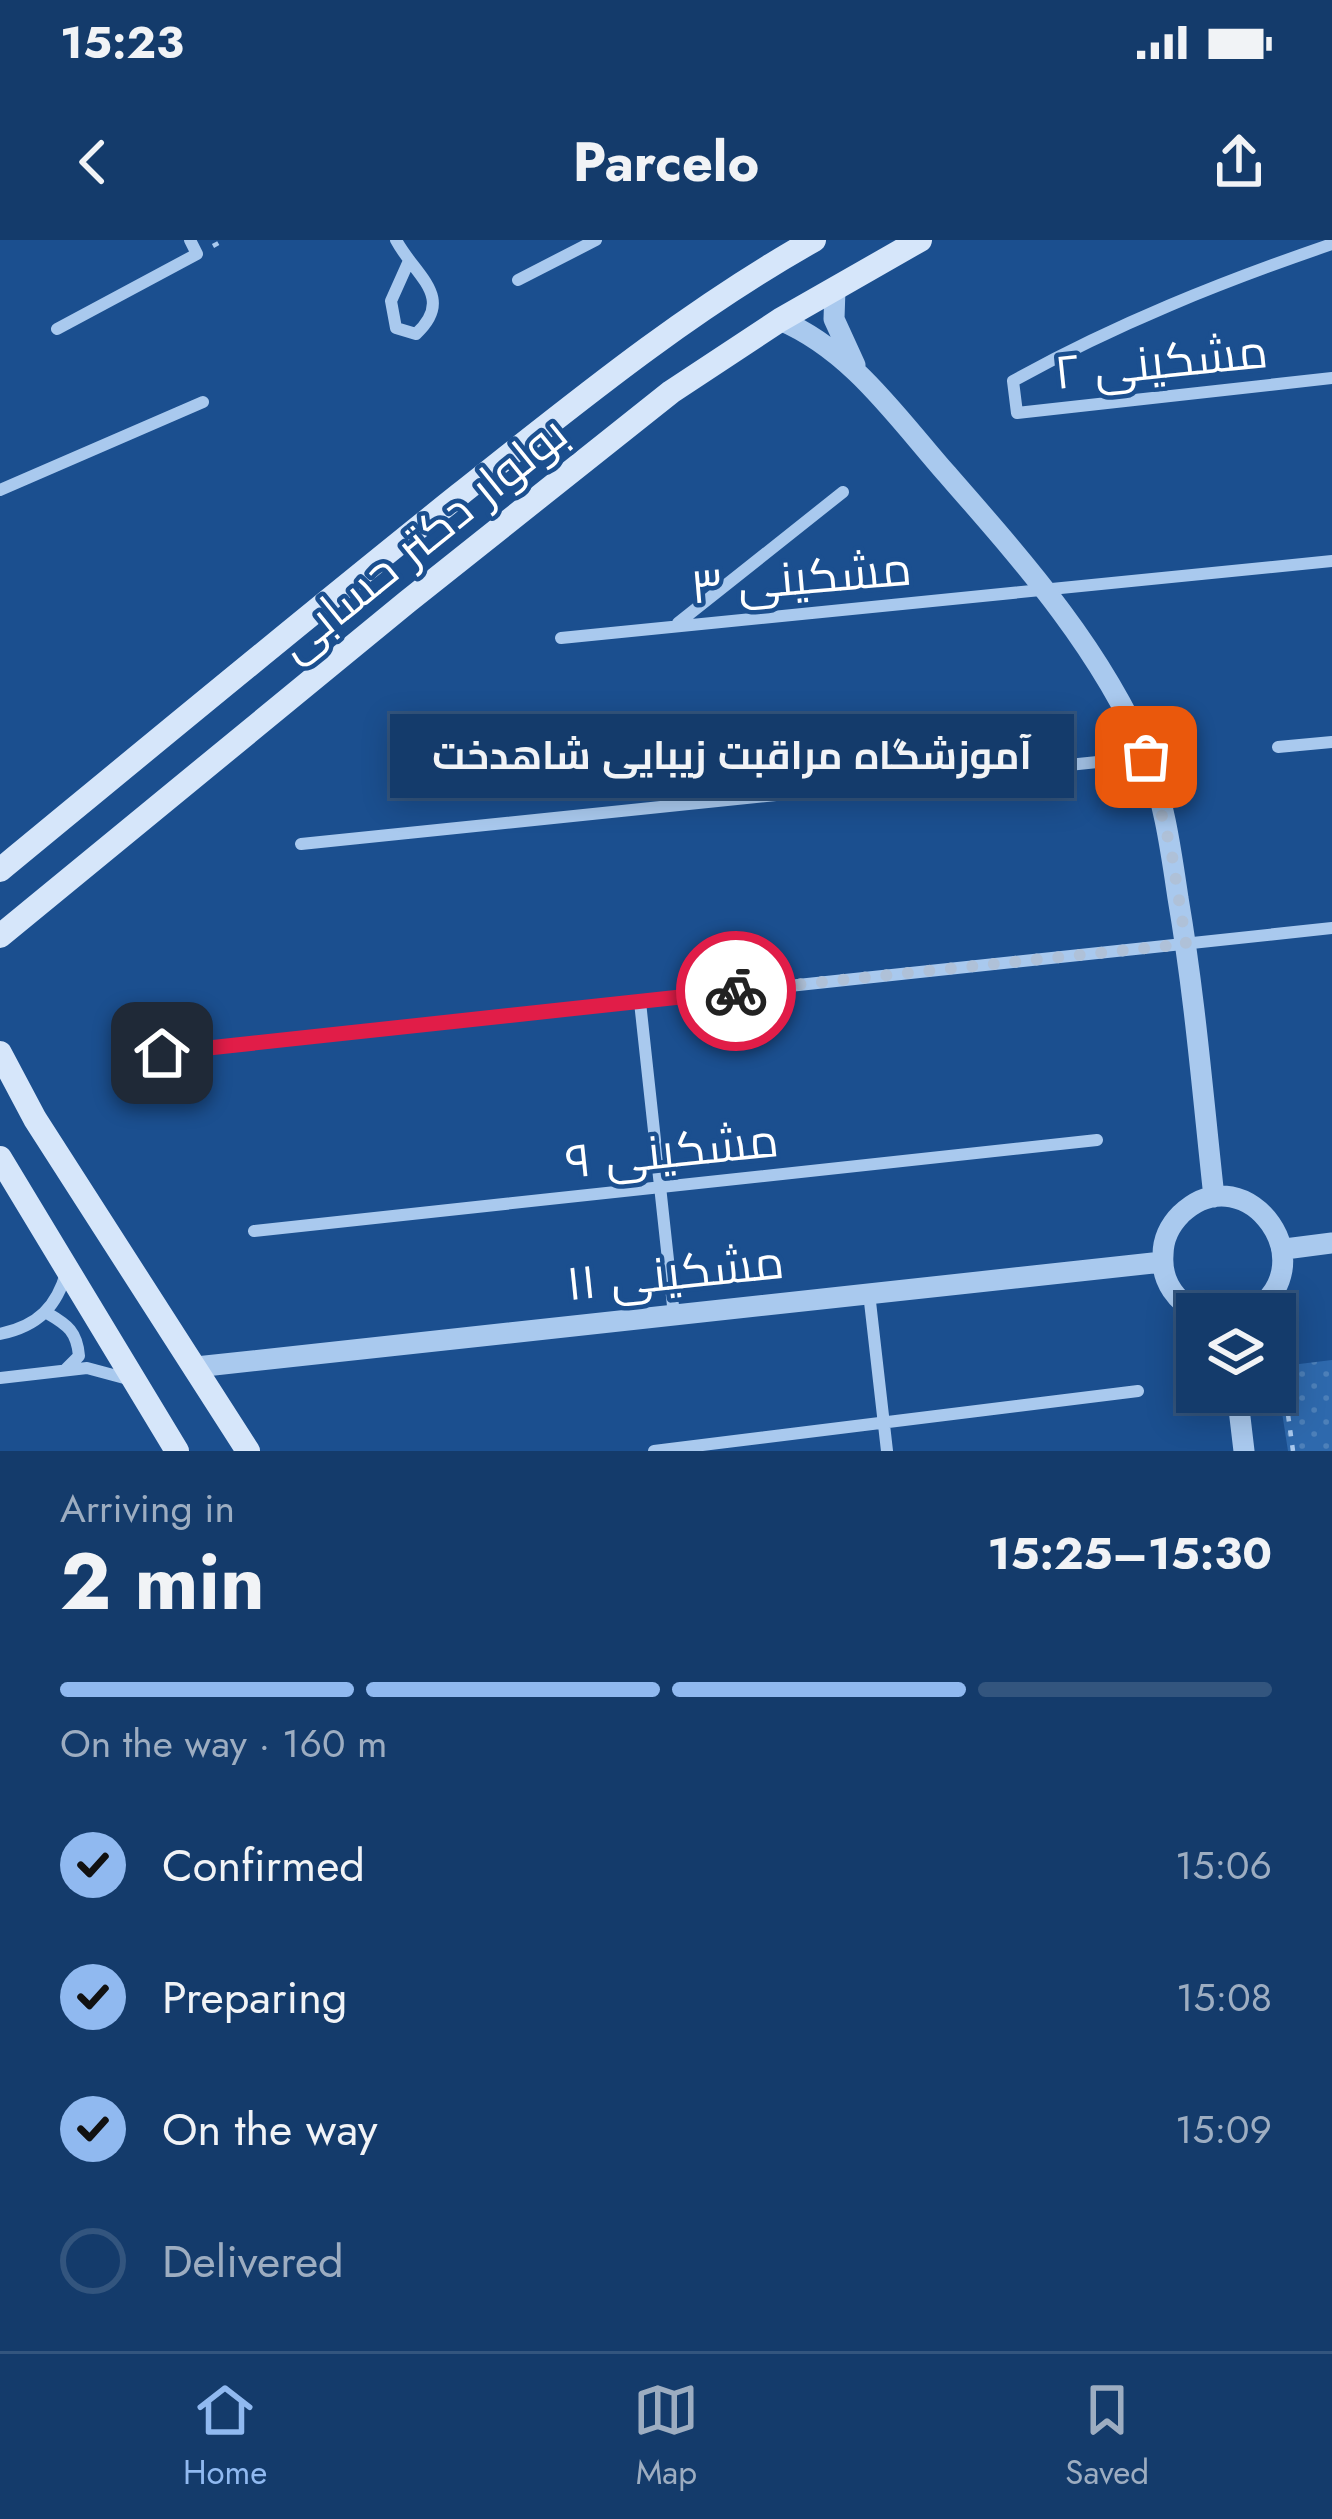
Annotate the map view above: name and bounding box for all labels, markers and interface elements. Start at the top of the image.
text: 15:23 [60,10,184,75]
text: Parcelo [573,123,759,201]
icon: back [60,129,126,195]
icon: share [1206,129,1272,195]
street label: مشکینی ۲ [1051,316,1271,407]
street label: بولوار دکتر حسابی [263,400,582,677]
street label: مشکینی ۳ [688,533,914,622]
pin [1095,706,1197,808]
callout: آموزشگاه مراقبت زیبایی شاهدخت [390,715,1074,799]
icon: bag [1113,724,1179,790]
text: آموزشگاه مراقبت زیبایی شاهدخت [432,727,1032,784]
courier [676,931,796,1051]
icon: bike [703,958,769,1024]
pin [111,1002,213,1104]
icon: home [129,1020,195,1086]
street label: مشکینی ۹ [562,1105,782,1196]
street label: مشکینی ۱۱ [563,1227,787,1318]
map controls [1176,1293,1296,1413]
button: layers [1176,1293,1296,1413]
text: Arriving in [60,1480,235,1537]
text: 15:25–15:30 [988,1521,1272,1586]
text: 2 min [60,1526,265,1638]
text: On the way · 160 m [60,1715,387,1772]
icon: check [60,1832,126,1898]
text: Confirmed [162,1833,365,1898]
text: 15:06 [1175,1837,1272,1894]
icon: check [60,1964,126,2030]
text: Preparing [162,1965,347,2030]
text: 15:08 [1176,1969,1272,2026]
icon: check [60,2096,126,2162]
text: On the way [162,2097,378,2162]
text: 15:09 [1175,2101,1272,2158]
text: Delivered [162,2229,344,2294]
tab: Home [183,2377,267,2496]
tab: Map [633,2377,699,2496]
tab: Saved [1065,2377,1149,2496]

